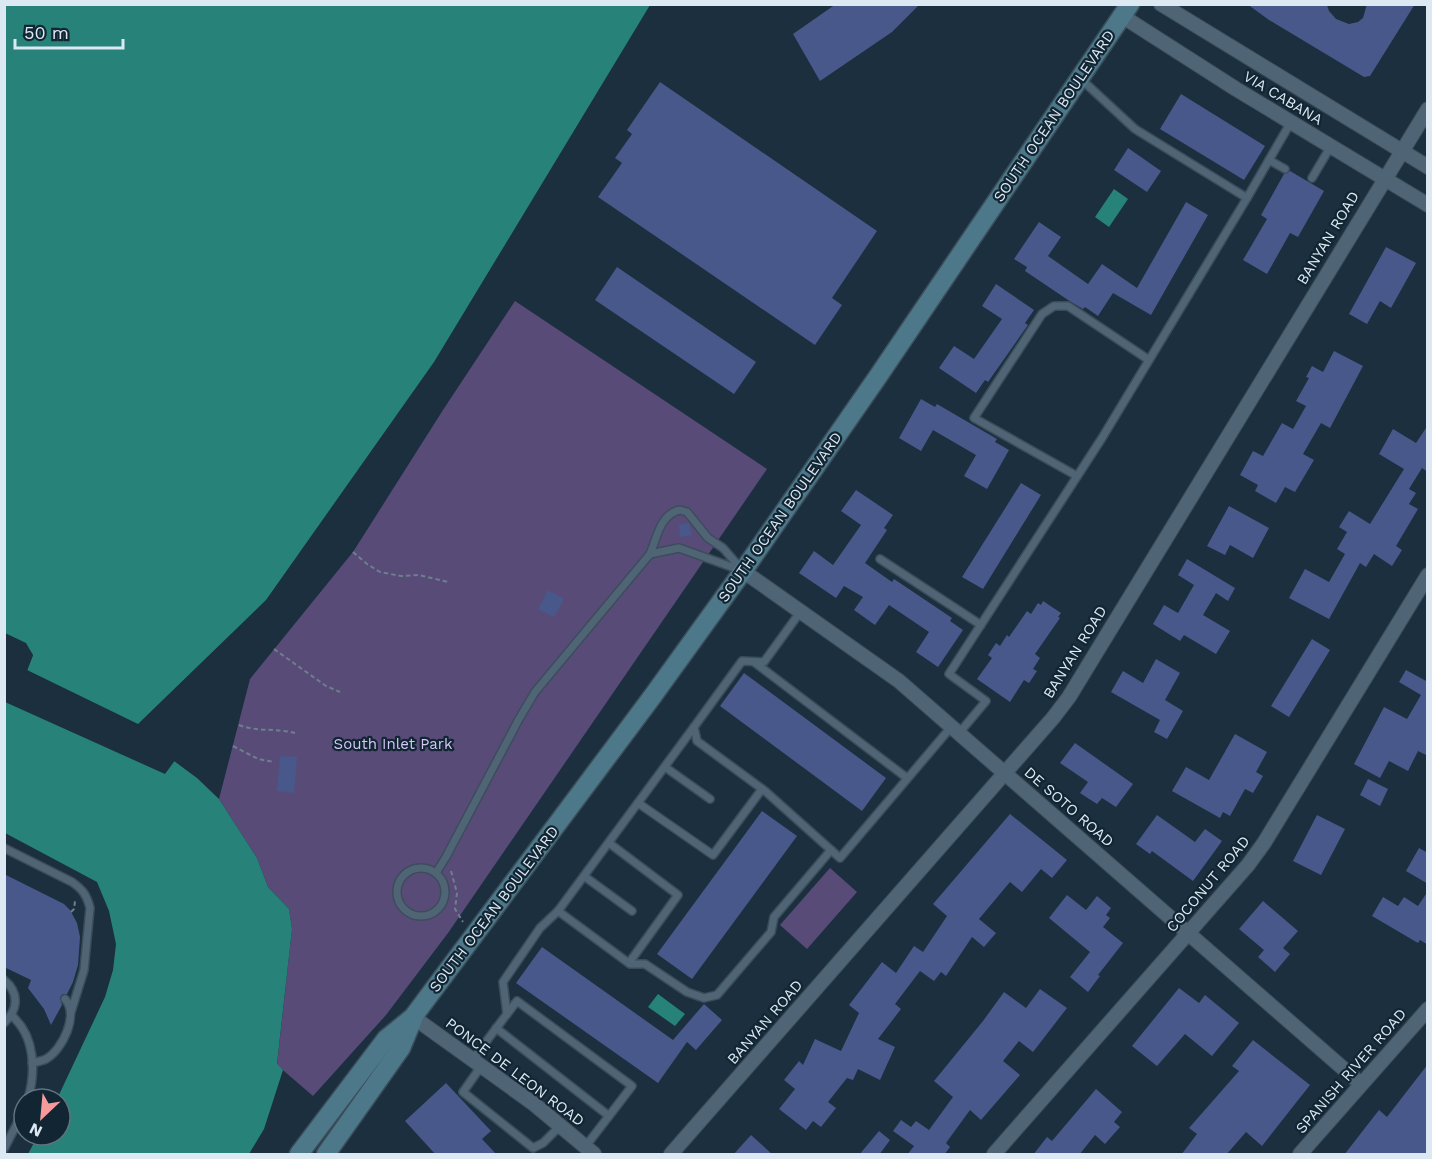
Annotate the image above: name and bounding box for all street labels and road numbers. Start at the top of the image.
street label: SOUTH OCEAN BOULEVARD [990,27,1118,205]
street label: VIA CABANA [1240,67,1326,129]
street label: BANYAN ROAD [1293,188,1363,288]
street label: SOUTH OCEAN BOULEVARD [714,429,846,605]
street label: BANYAN ROAD [1039,602,1111,702]
street label: DE SOTO ROAD [1021,763,1117,851]
street label: SOUTH OCEAN BOULEVARD [426,822,562,996]
street label: COCONUT ROAD [1163,832,1253,936]
street label: BANYAN ROAD [724,976,806,1068]
street label: SPANISH RIVER ROAD [1292,1005,1410,1137]
street label: PONCE DE LEON ROAD [442,1014,588,1130]

